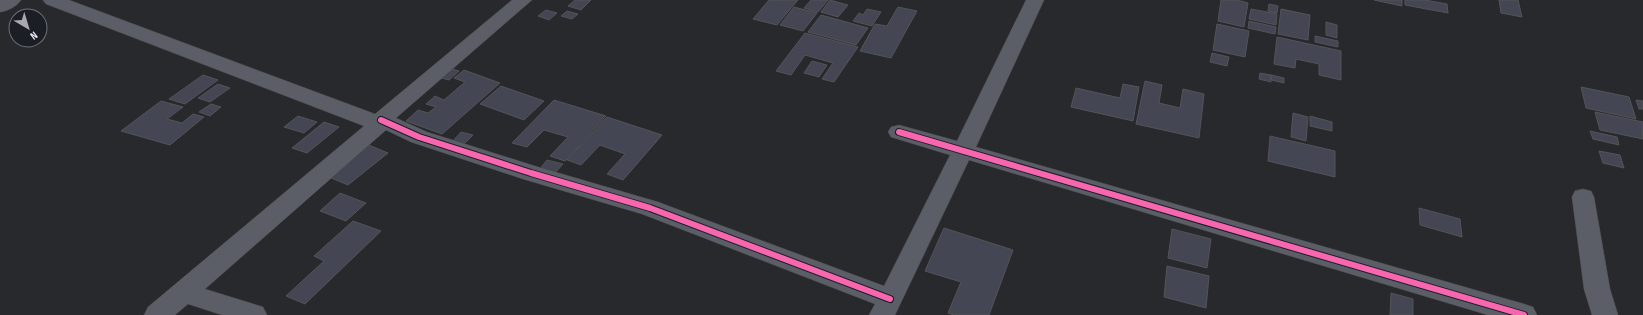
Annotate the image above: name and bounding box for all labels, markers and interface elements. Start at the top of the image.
north arrow [8,8,48,48]
text: N [27,29,40,42]

